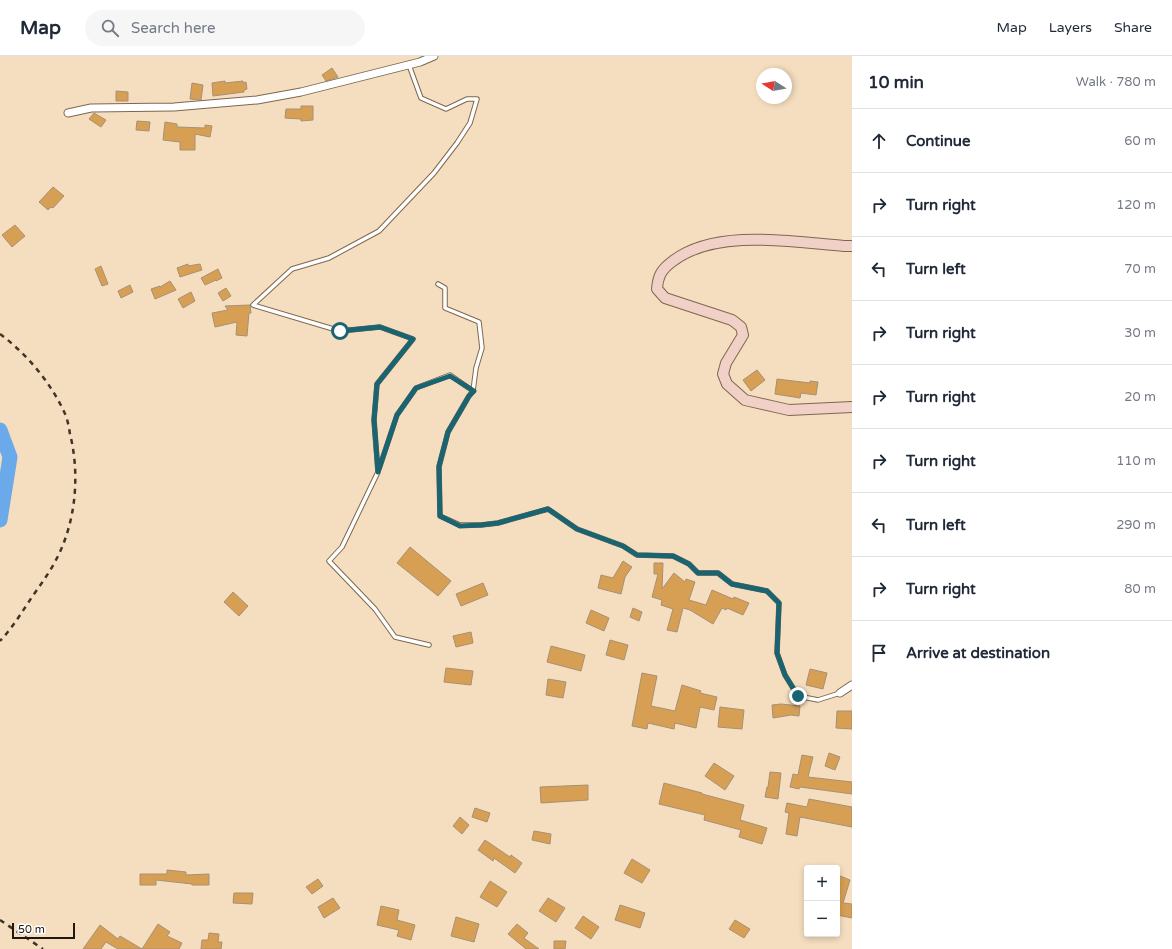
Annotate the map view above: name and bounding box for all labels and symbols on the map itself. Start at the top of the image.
north arrow [756,68,792,104]
route start [331,322,349,340]
route end [789,687,807,705]
scale bar [12,921,75,940]

